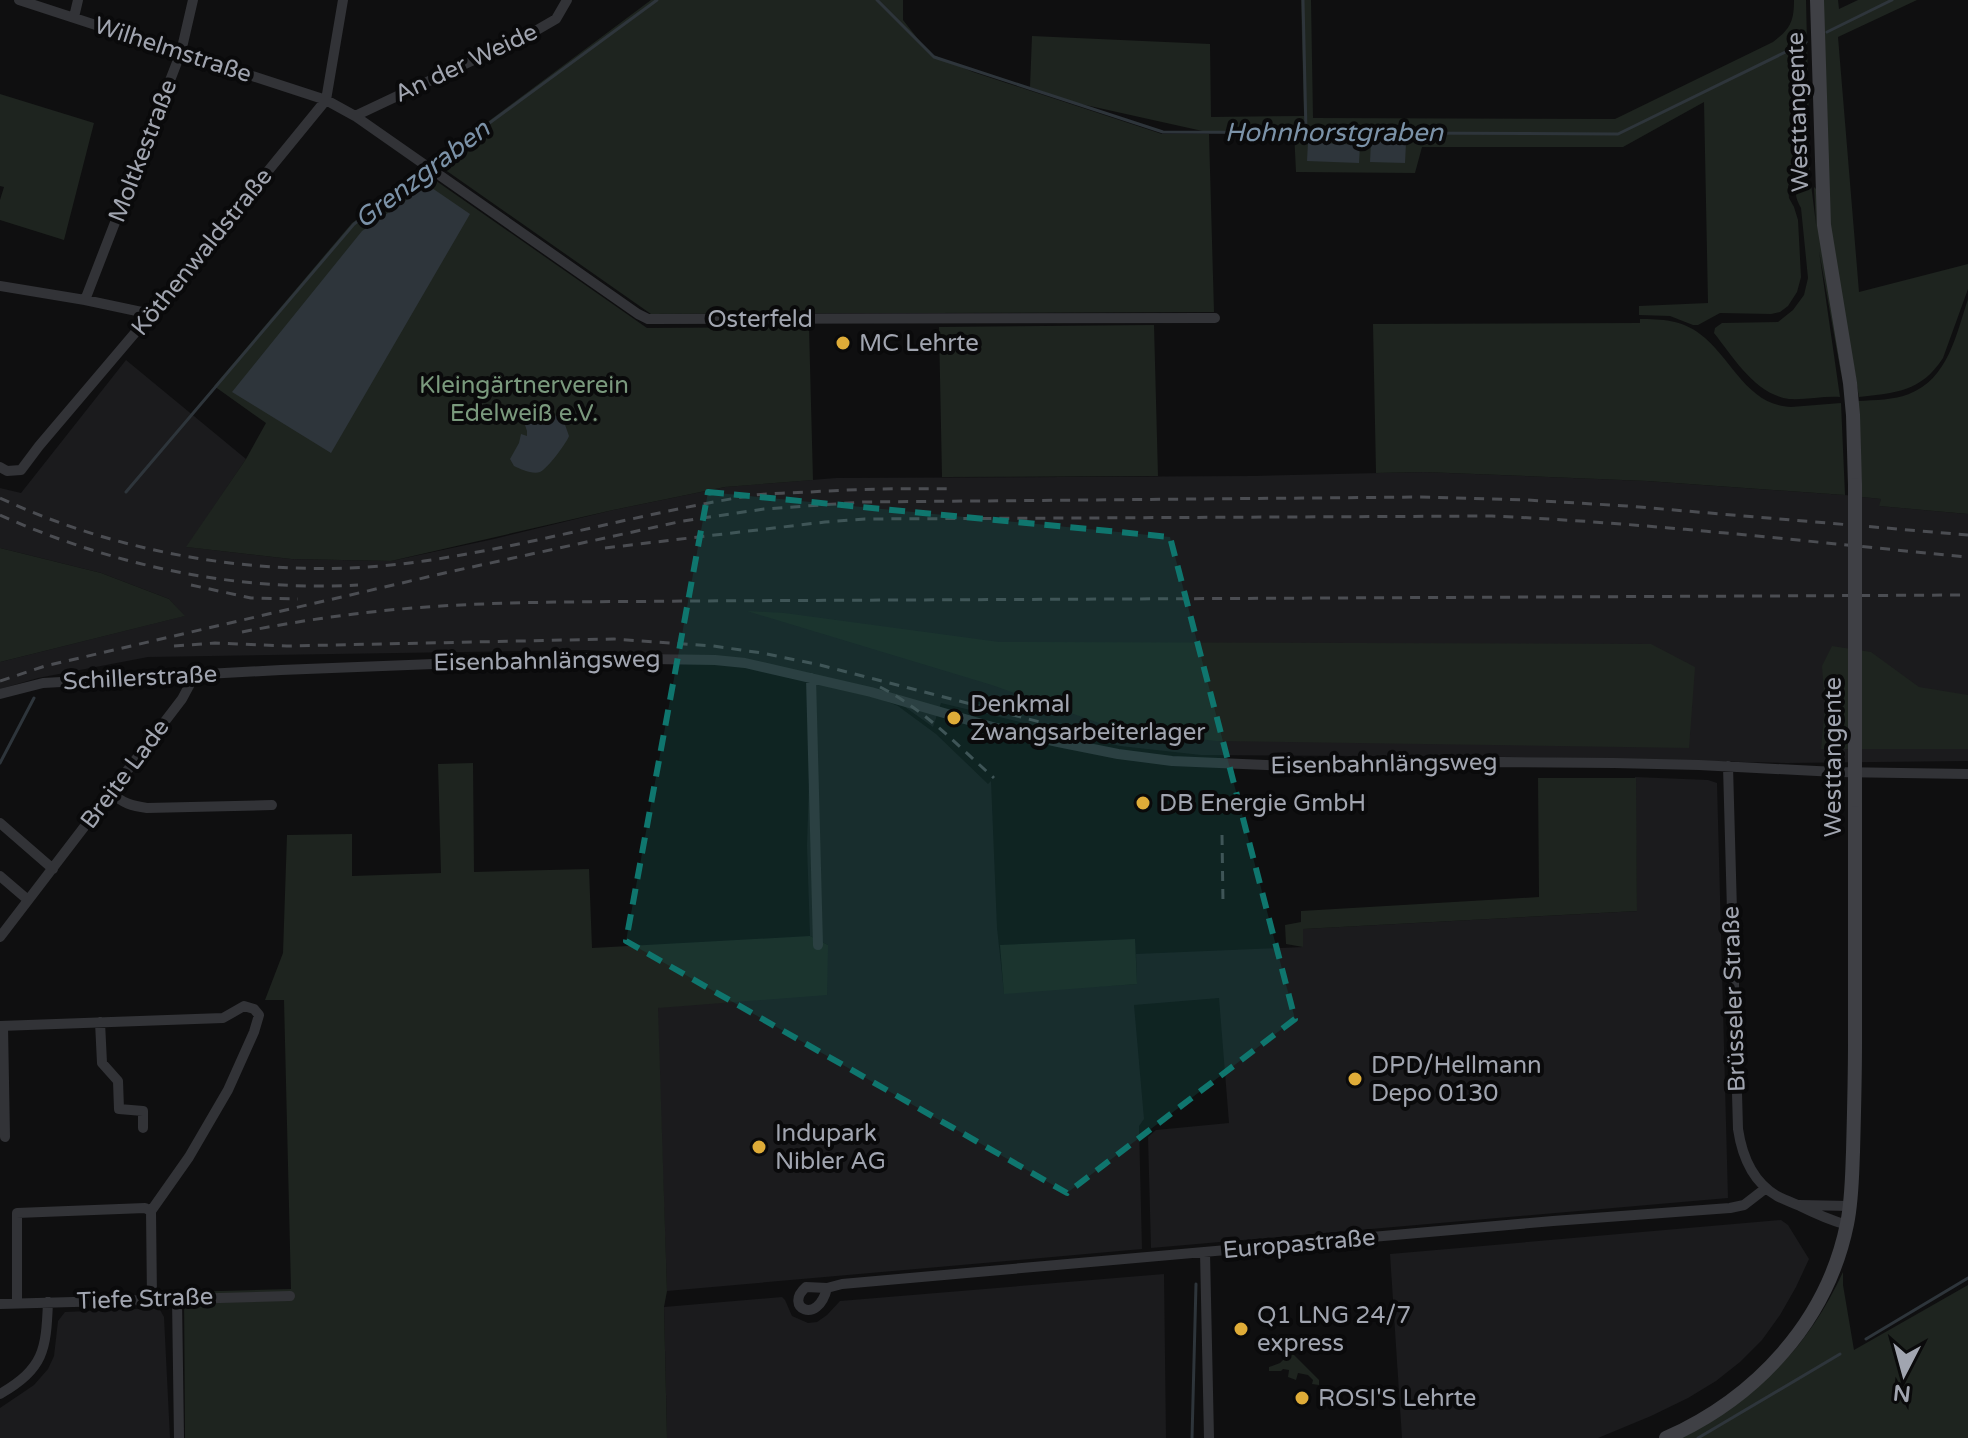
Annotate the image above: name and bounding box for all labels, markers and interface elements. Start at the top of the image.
street label: Wilhelmstraße [91,11,255,89]
street label: An der Weide [390,17,542,109]
street label: Westtangente [1781,31,1815,193]
street label: Moltkestraße [102,76,184,226]
water label: Grenzgraben [349,113,496,235]
water label: Hohnhorstgraben [1225,117,1444,148]
street label: Köthenwaldstraße [126,162,278,342]
street label: Osterfeld [707,305,813,334]
place label: MC Lehrte [859,329,979,358]
marker: MC Lehrte [834,334,852,352]
park label: Kleingärtnerverein Edelweiß e.V. [419,371,629,428]
street label: Eisenbahnlängsweg [433,645,661,677]
street label: Schillerstraße [62,659,218,697]
street label: Westtangente [1819,677,1848,837]
place label: Denkmal Zwangsarbeiterlager [970,690,1206,747]
marker: Denkmal Zwangsarbeiterlager [945,709,963,727]
street label: Breite Lade [74,713,176,835]
street label: Eisenbahnlängsweg [1270,748,1498,780]
place label: DB Energie GmbH [1159,789,1366,818]
marker: DB Energie GmbH [1134,794,1152,812]
street label: Brüsseler Straße [1716,905,1752,1093]
place label: DPD/Hellmann Depo 0130 [1371,1051,1542,1108]
marker: DPD/Hellmann Depo 0130 [1346,1070,1364,1088]
place label: Indupark Nibler AG [775,1119,886,1176]
marker: Indupark Nibler AG [750,1138,768,1156]
street label: Europastraße [1221,1223,1377,1265]
street label: Tiefe Straße [76,1282,214,1316]
place label: Q1 LNG 24/7 express [1257,1301,1411,1358]
marker: Q1 LNG 24/7 express [1232,1320,1250,1338]
north arrow [1864,1334,1944,1414]
text: N [1892,1379,1912,1407]
place label: ROSI'S Lehrte [1318,1384,1476,1413]
marker: ROSI'S Lehrte [1293,1389,1311,1407]

